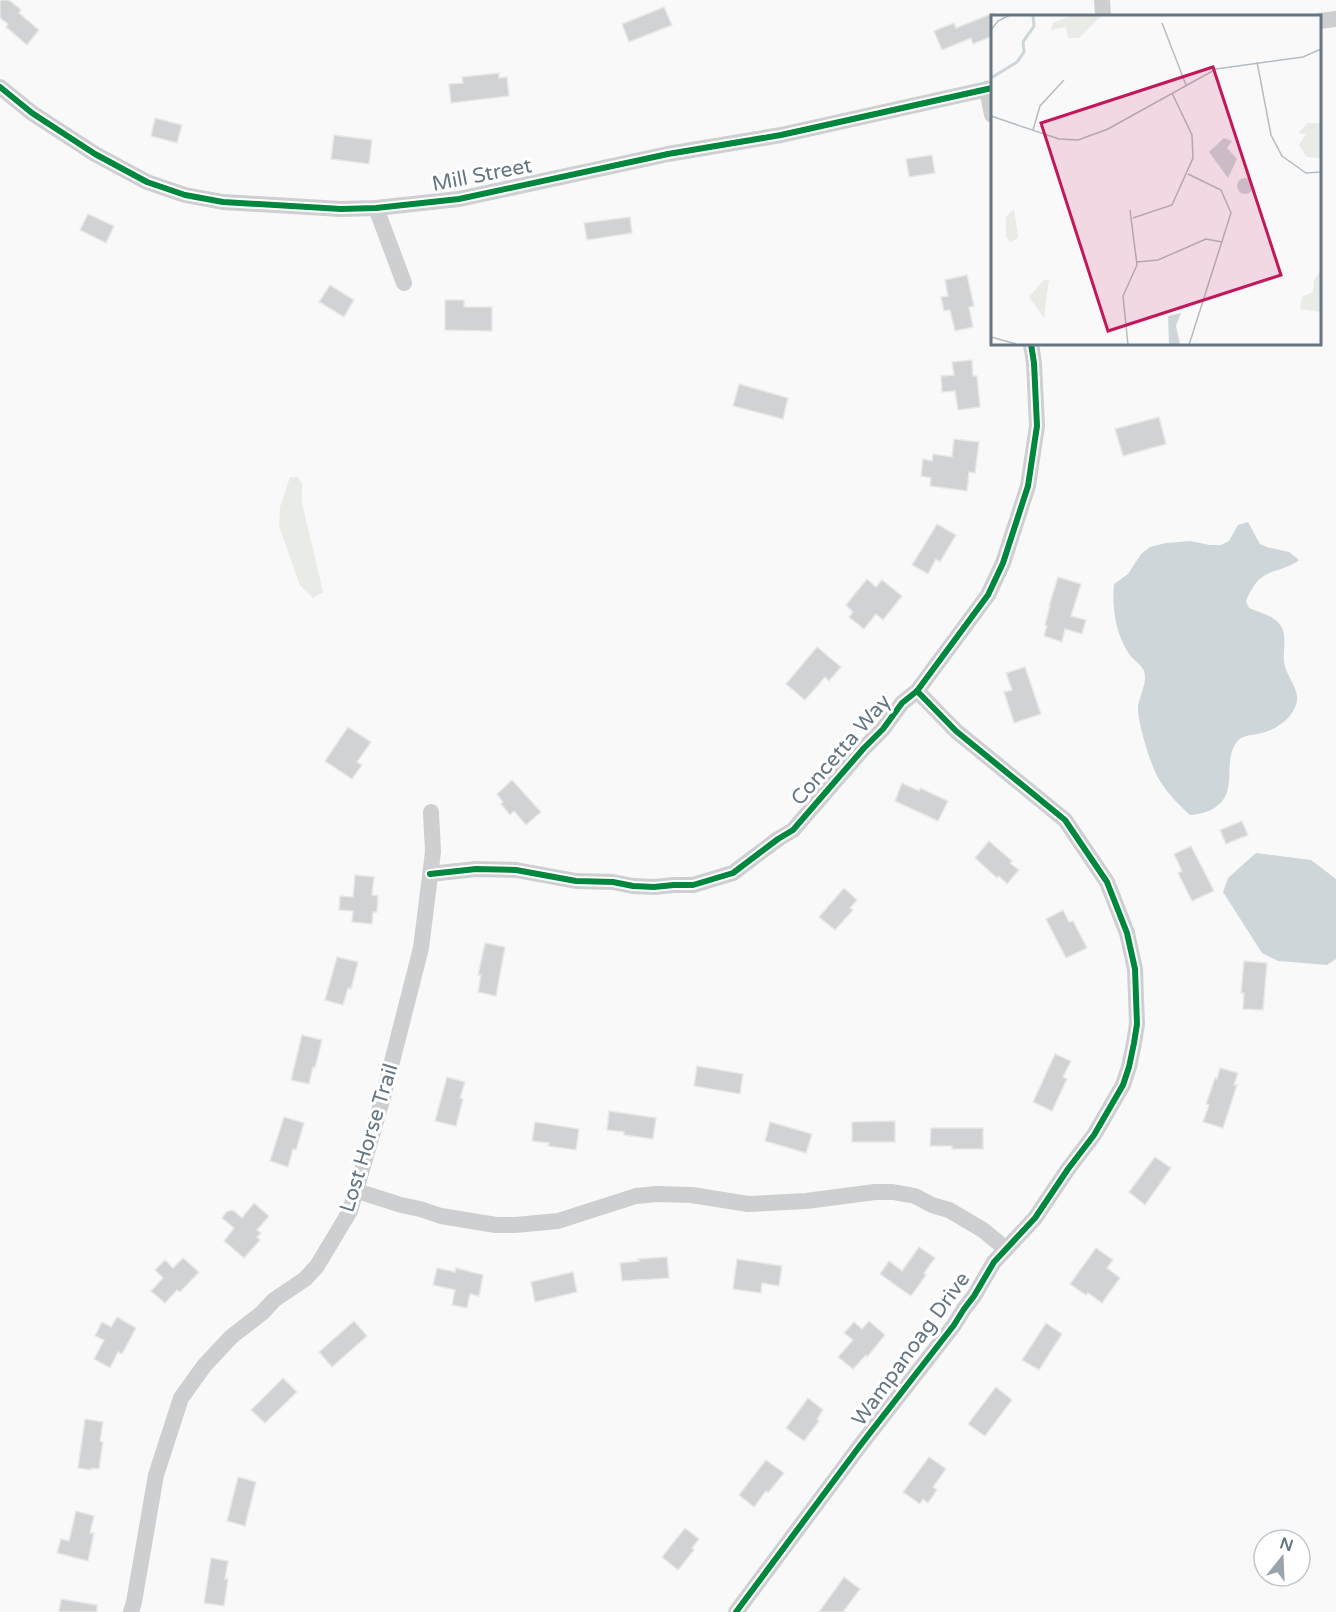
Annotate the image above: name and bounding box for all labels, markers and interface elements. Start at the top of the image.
inset map [991,15,1321,345]
street label: Mill Street [430,153,534,197]
street label: Concetta Way [786,689,896,811]
street label: Lost Horse Trail [335,1061,403,1215]
street label: Wampanoag Drive [847,1267,975,1431]
north arrow [1252,1528,1312,1588]
text: N [1277,1533,1296,1556]

